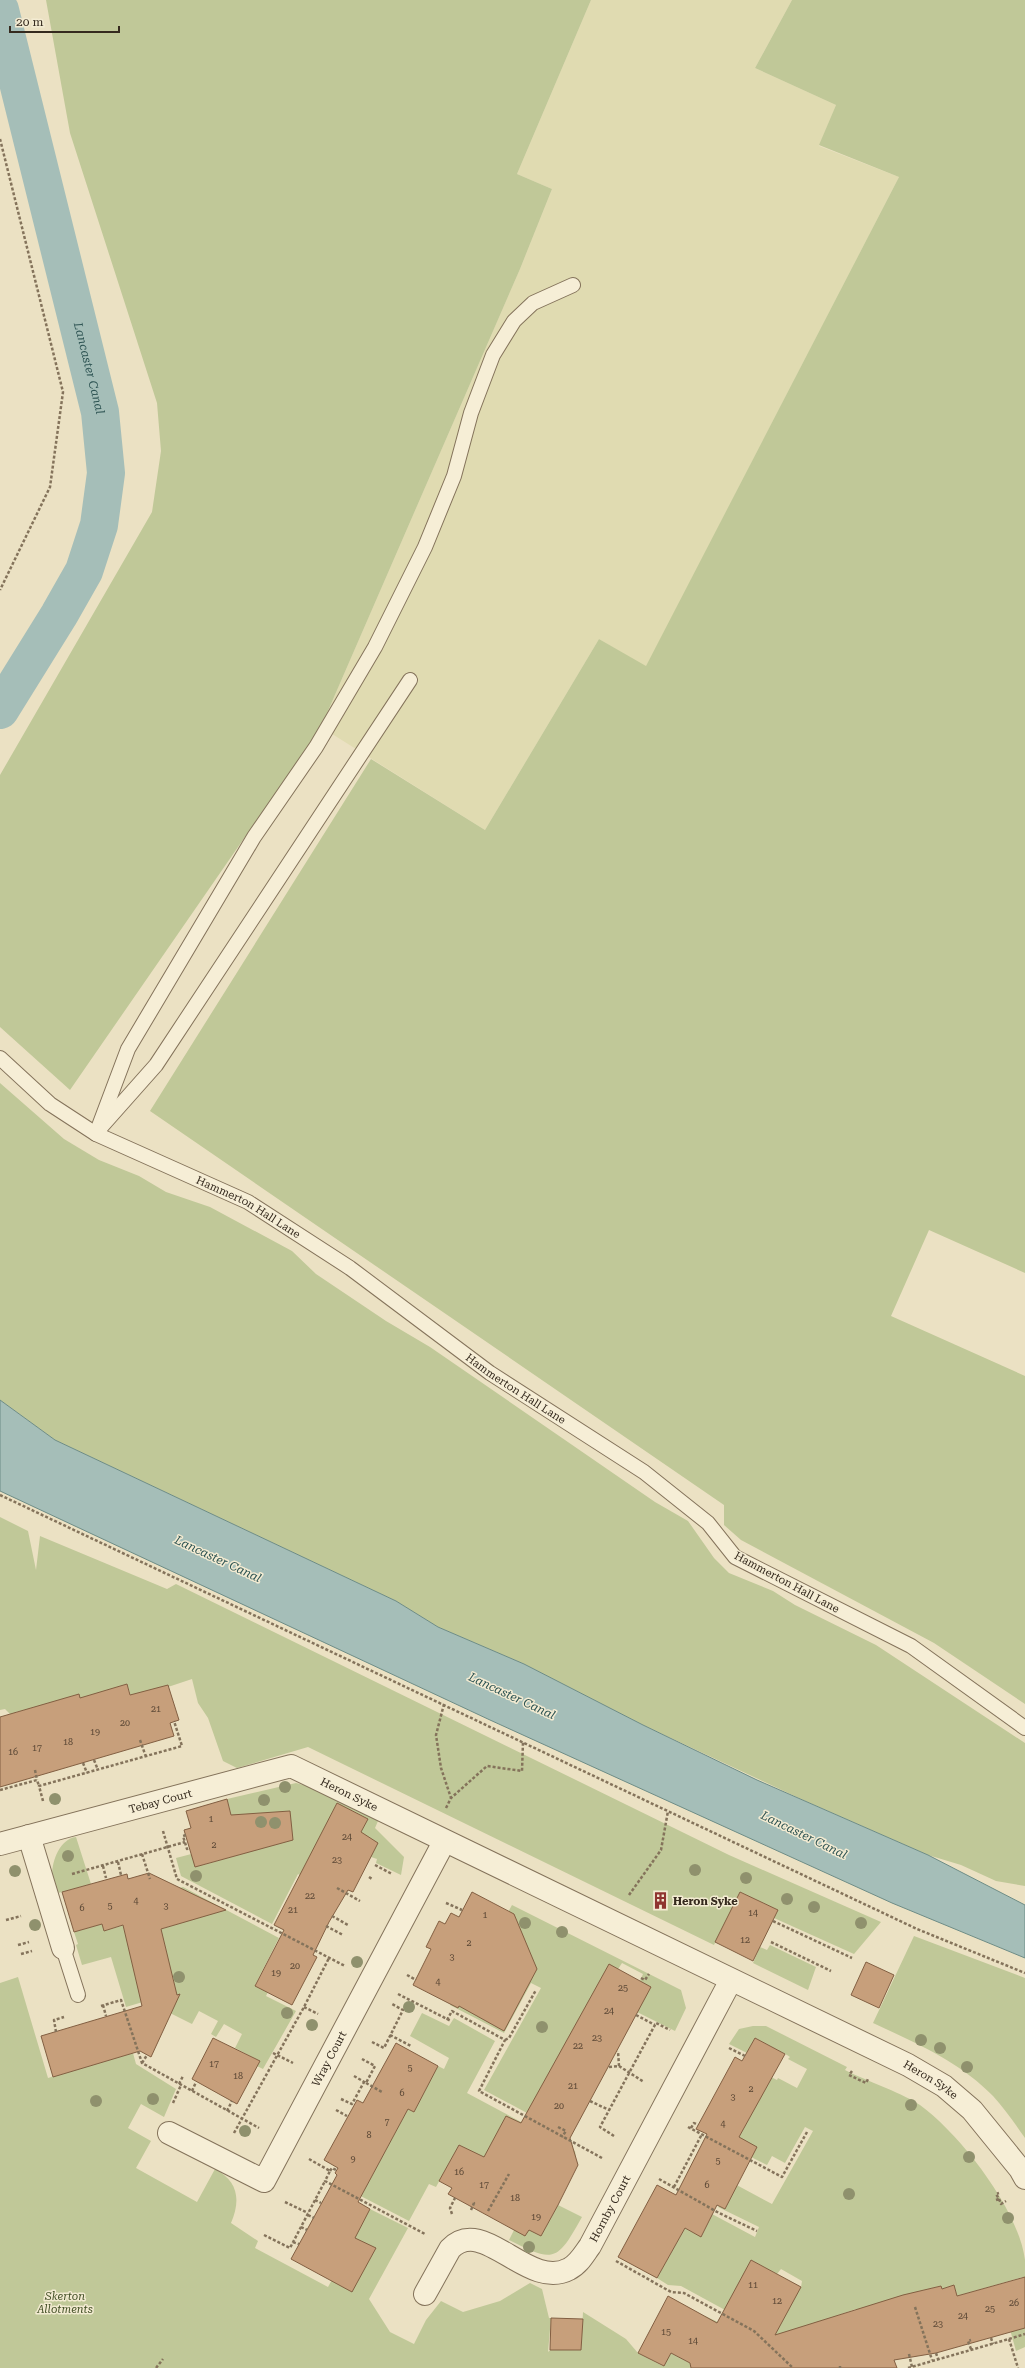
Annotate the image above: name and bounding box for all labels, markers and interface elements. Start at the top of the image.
scale bar [10,8,119,34]
text: 20 m [16,15,43,29]
water label: Lancaster Canal [71,320,107,416]
street label: Hammerton Hall Lane [194,1174,303,1241]
street label: Hammerton Hall Lane [463,1351,568,1427]
water label: Lancaster Canal [172,1532,264,1585]
street label: Hammerton Hall Lane [732,1549,841,1616]
water label: Lancaster Canal [466,1669,558,1722]
house number: 21 [151,1704,161,1714]
house number: 20 [120,1718,130,1728]
house number: 19 [90,1727,100,1737]
house number: 18 [63,1737,73,1747]
house number: 17 [32,1743,42,1753]
house number: 16 [8,1747,18,1757]
street label: Heron Syke [318,1775,380,1814]
street label: Tebay Court [127,1787,194,1816]
water label: Lancaster Canal [758,1808,850,1862]
house number: 1 [208,1814,214,1824]
house number: 24 [342,1832,352,1842]
house number: 2 [211,1840,217,1850]
house number: 23 [332,1855,342,1865]
house number: 22 [305,1891,315,1901]
building icon: Heron Syke [650,1891,670,1911]
place label: Heron Syke [673,1895,738,1908]
house number: 4 [133,1896,139,1906]
house number: 5 [107,1901,113,1911]
house number: 3 [163,1901,169,1911]
house number: 6 [79,1903,85,1913]
house number: 21 [288,1905,298,1915]
house number: 14 [748,1908,758,1918]
house number: 1 [482,1910,488,1920]
house number: 12 [740,1935,750,1945]
house number: 2 [466,1938,472,1948]
house number: 3 [449,1952,455,1962]
house number: 20 [290,1961,300,1971]
house number: 19 [271,1968,281,1978]
house number: 4 [435,1977,441,1987]
house number: 25 [618,1983,628,1993]
house number: 24 [604,2006,614,2016]
street label: Wray Court [309,2029,349,2089]
house number: 23 [592,2033,602,2043]
house number: 22 [573,2041,583,2051]
street label: Heron Syke [901,2058,960,2102]
house number: 17 [209,2059,219,2069]
house number: 5 [407,2063,413,2073]
house number: 18 [233,2071,243,2081]
house number: 21 [568,2081,578,2091]
house number: 2 [748,2084,754,2094]
house number: 6 [399,2088,405,2098]
house number: 3 [730,2092,736,2102]
house number: 20 [554,2101,564,2111]
house number: 7 [384,2117,390,2127]
house number: 4 [720,2119,726,2129]
house number: 8 [366,2130,372,2140]
house number: 9 [350,2154,356,2164]
house number: 5 [715,2156,721,2166]
house number: 16 [454,2167,464,2177]
street label: Hornby Court [587,2173,633,2244]
house number: 17 [479,2180,489,2190]
house number: 6 [704,2180,710,2190]
house number: 18 [510,2193,520,2203]
house number: 19 [531,2212,541,2222]
house number: 11 [748,2280,758,2290]
park label: Skerton Allotments [36,2290,93,2316]
house number: 12 [772,2296,782,2306]
house number: 26 [1009,2298,1019,2308]
house number: 25 [985,2304,995,2314]
house number: 24 [958,2311,968,2321]
house number: 23 [933,2319,943,2329]
house number: 15 [661,2327,671,2337]
house number: 14 [688,2336,698,2346]

